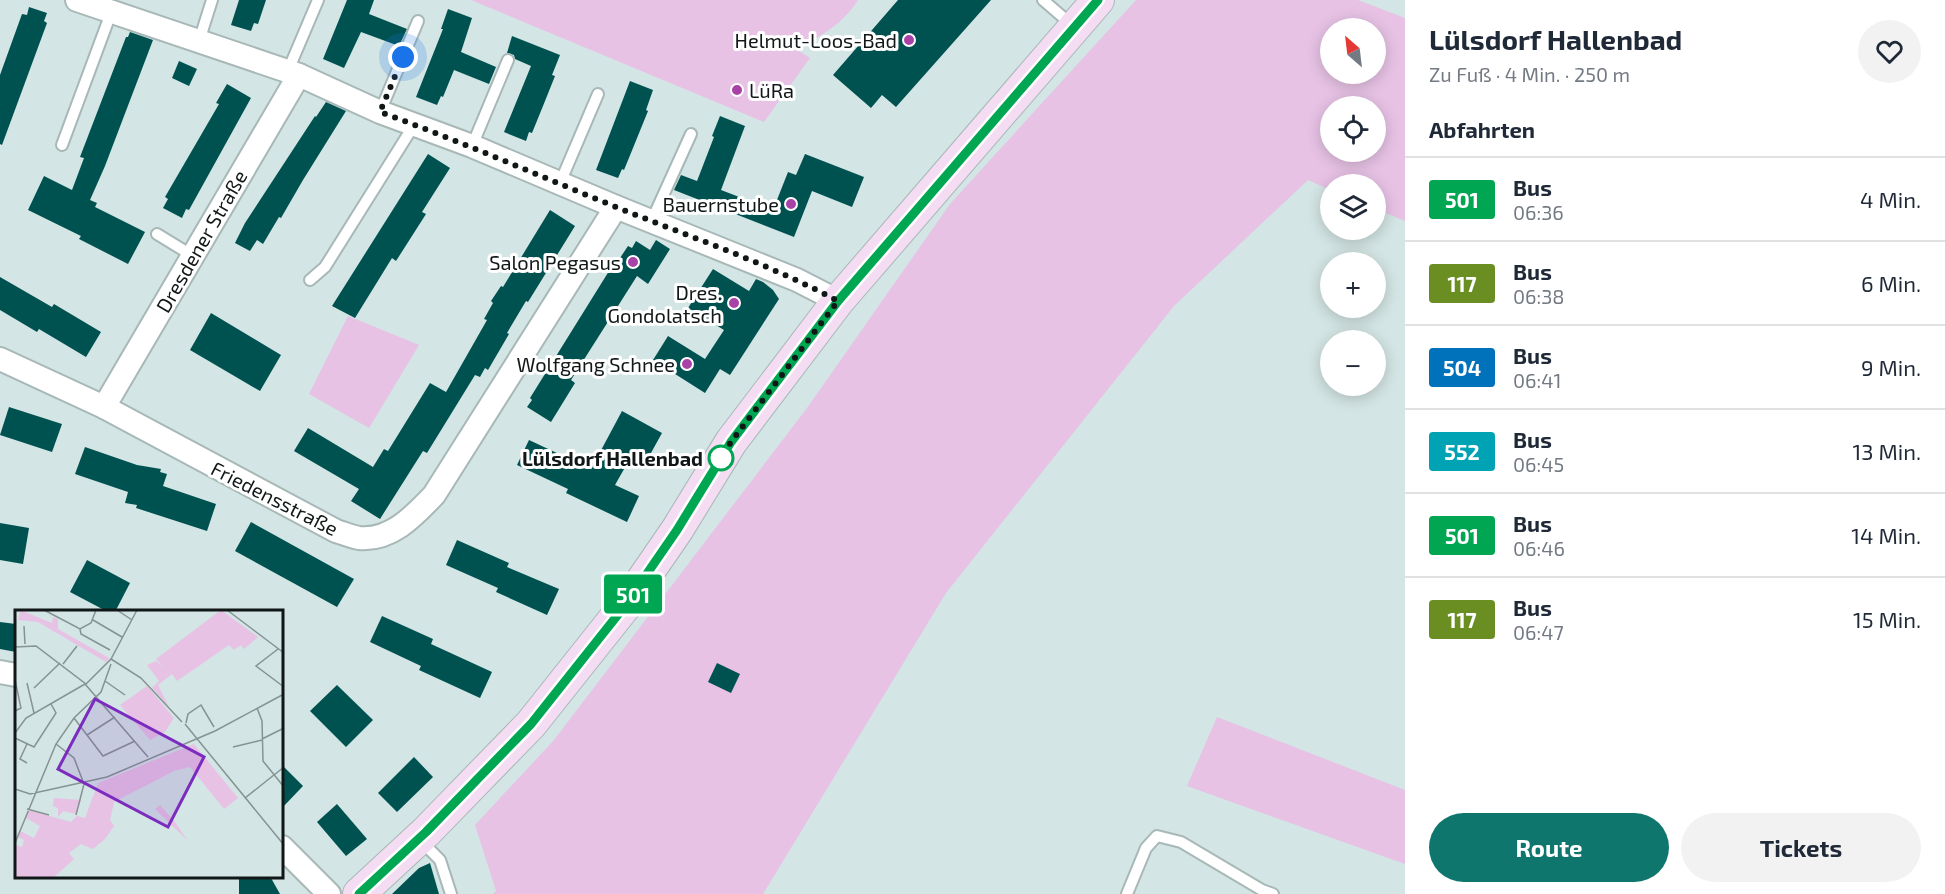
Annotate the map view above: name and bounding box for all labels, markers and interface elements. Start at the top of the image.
north arrow [1320,18,1386,84]
map controls [1320,18,1386,396]
button: heart [1858,20,1921,83]
text: Lülsdorf Hallenbad [1429,22,1682,56]
place label: Helmut-Loos-Bad [735,28,897,52]
marker: Helmut-Loos-Bad [902,33,916,47]
your location [388,42,418,72]
text: Zu Fuß · 4 Min. · 250 m [1429,62,1630,86]
place label: LüRa [749,78,794,102]
marker: LüRa [730,83,744,97]
button: locate [1320,96,1386,162]
text: Abfahrten [1429,116,1535,142]
street label: Dresdener Straße [150,165,252,317]
button: layers [1320,174,1386,240]
text: Bus [1513,174,1552,200]
text: 4 Min. [1860,186,1921,212]
text: 501 [1445,187,1479,212]
place label: Bauernstube [663,192,779,216]
marker: Bauernstube [784,197,798,211]
text: 06:36 [1513,200,1564,224]
place label: Salon Pegasus [489,250,621,274]
button: + [1320,252,1386,318]
marker: Salon Pegasus [626,255,640,269]
text: Bus [1513,258,1552,284]
text: 6 Min. [1861,270,1921,296]
text: 117 [1447,271,1477,296]
place label: Dres. Gondolatsch [608,280,722,327]
text: 06:38 [1513,284,1564,308]
marker: Dres. Gondolatsch [727,296,741,310]
button: − [1320,330,1386,396]
text: Bus [1513,342,1552,368]
place label: Wolfgang Schnee [517,352,675,376]
text: 9 Min. [1861,354,1921,380]
text: 504 [1443,355,1481,380]
marker: Wolfgang Schnee [680,357,694,371]
text: 06:41 [1513,368,1561,392]
text: Bus [1513,426,1552,452]
text: 13 Min. [1853,438,1921,464]
text: 552 [1444,439,1480,464]
marker: Lülsdorf Hallenbad [708,445,734,471]
place label: Lülsdorf Hallenbad [522,446,703,470]
text: 06:45 [1513,452,1564,476]
street label: Friedensstraße [208,456,342,540]
text: Bus [1513,510,1552,536]
text: 14 Min. [1851,522,1921,548]
text: 501 [1445,523,1479,548]
text: 06:46 [1513,536,1565,560]
line badge: 501 [598,574,668,614]
text: 501 [616,582,650,607]
text: Bus [1513,594,1552,620]
text: 15 Min. [1853,606,1921,632]
text: 117 [1447,607,1477,632]
inset map [15,610,284,879]
text: 06:47 [1513,620,1564,644]
button: Route [1429,813,1669,882]
button: Tickets [1681,813,1921,882]

